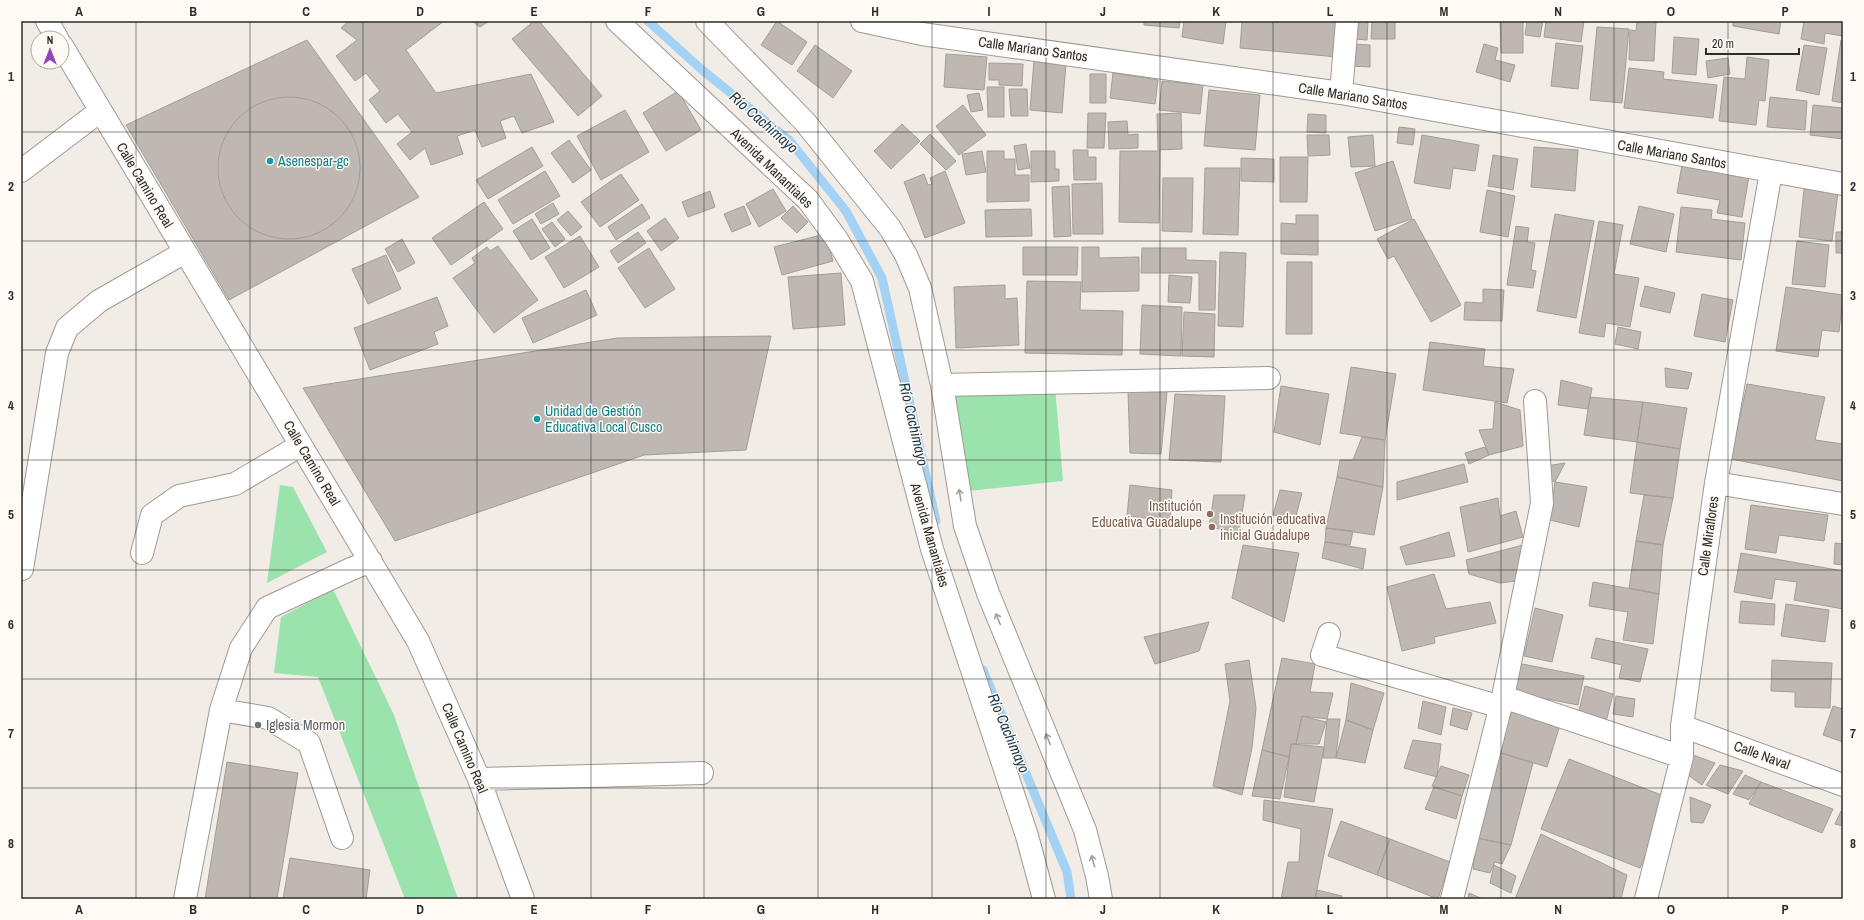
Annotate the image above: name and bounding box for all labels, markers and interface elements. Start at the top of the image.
text: A [75,3,83,20]
text: B [189,3,197,20]
text: C [302,3,310,20]
text: D [416,3,424,20]
text: E [530,3,538,20]
text: F [645,3,652,20]
text: G [757,3,765,20]
text: H [871,3,879,20]
text: I [988,3,991,20]
text: J [1100,3,1106,20]
text: K [1212,3,1220,20]
text: L [1327,3,1334,20]
text: M [1440,3,1449,20]
text: N [1554,3,1562,20]
text: O [1667,3,1675,20]
text: P [1781,3,1789,20]
north arrow [30,30,70,70]
scale bar [1706,30,1799,56]
street label: Calle Mariano Santos [977,32,1089,66]
text: N [47,33,53,47]
text: 20 m [1712,36,1734,52]
text: 1 [8,68,14,85]
text: 1 [1850,68,1856,85]
street label: Calle Mariano Santos [1297,78,1409,114]
water label: Río Cachimayo [725,86,803,158]
street label: Avenida Manantiales [726,123,817,212]
street label: Calle Mariano Santos [1616,136,1728,172]
street label: Calle Camino Real [112,139,178,231]
place label: Asenespar-gc [277,152,349,170]
marker: Asenespar-gc [265,156,275,166]
text: 2 [8,178,14,195]
text: 2 [1850,178,1856,195]
text: 3 [8,287,14,304]
text: 3 [1850,287,1856,304]
water label: Río Cachimayo [894,380,934,468]
text: 4 [8,397,14,414]
text: 4 [1850,397,1856,414]
place label: Unidad de Gestión Educativa Local Cusco [545,402,662,436]
marker: Unidad de Gestión Educativa Local Cusco [532,414,542,424]
street label: Calle Camino Real [279,417,345,509]
street label: Avenida Manantiales [906,480,954,589]
one-way arrow [956,489,964,502]
street label: Calle Miraflores [1693,495,1723,577]
place label: Institución Educativa Guadalupe [1092,497,1202,531]
text: 5 [8,506,14,523]
text: 5 [1850,506,1856,523]
marker: Institución Educativa Guadalupe [1205,509,1215,519]
place label: Institución educativa inicial Guadalupe [1220,510,1327,544]
marker: Institución educativa inicial Guadalupe [1207,522,1217,532]
one-way arrow [994,614,1002,626]
text: 6 [8,616,14,633]
text: 6 [1850,616,1856,633]
water label: Río Cachimayo [983,690,1035,776]
street label: Calle Camino Real [438,700,492,796]
place label: Iglesia Mormon [266,716,345,734]
marker: Iglesia Mormon [253,720,263,730]
text: 7 [8,725,14,742]
text: 7 [1850,725,1856,742]
one-way arrow [1043,734,1051,746]
street label: Calle Naval [1731,737,1793,773]
text: 8 [8,835,14,852]
text: 8 [1850,835,1856,852]
one-way arrow [1089,855,1097,868]
text: A [75,901,83,918]
text: B [189,901,197,918]
text: C [302,901,310,918]
text: D [416,901,424,918]
text: E [530,901,538,918]
text: F [645,901,652,918]
text: G [757,901,765,918]
text: H [871,901,879,918]
text: I [988,901,991,918]
text: J [1100,901,1106,918]
text: K [1212,901,1220,918]
text: L [1327,901,1334,918]
text: M [1440,901,1449,918]
text: N [1554,901,1562,918]
text: O [1667,901,1675,918]
text: P [1781,901,1789,918]

